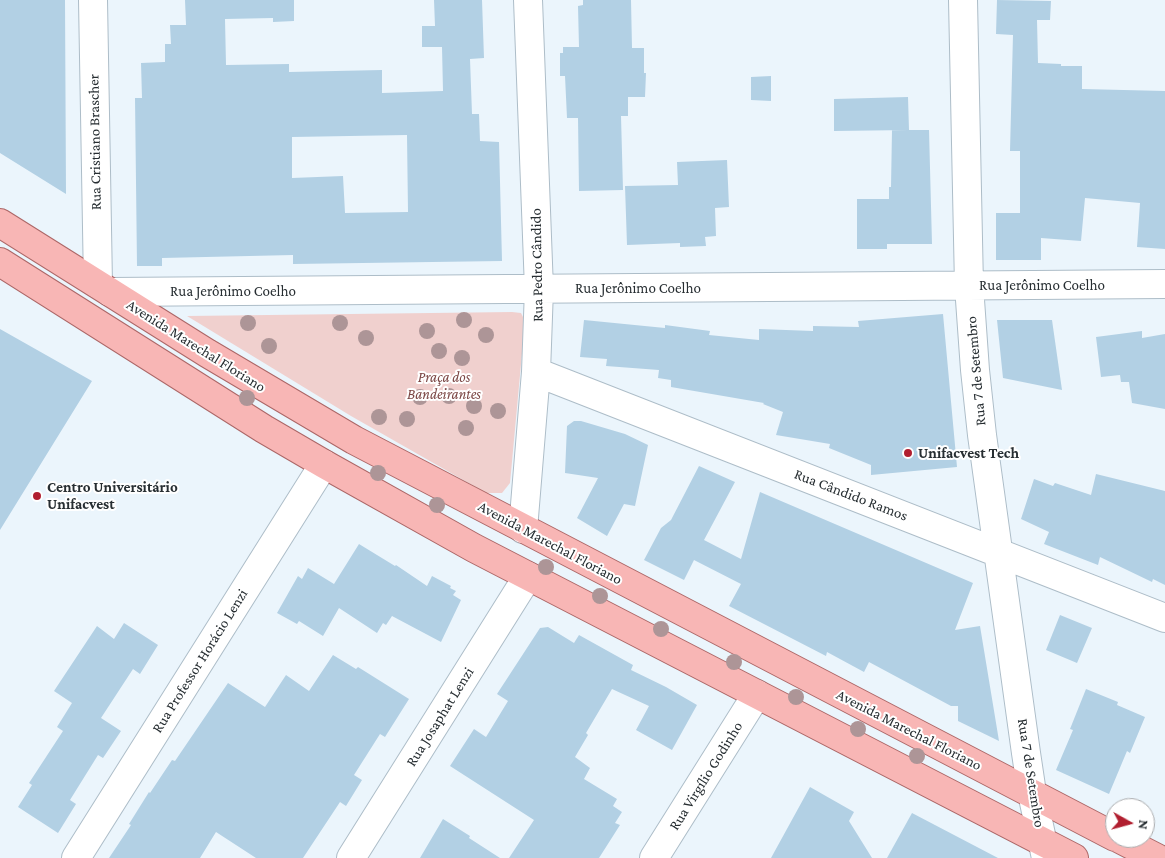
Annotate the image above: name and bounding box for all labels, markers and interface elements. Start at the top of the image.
street label: Rua Cristiano Brascher [85,74,105,210]
street label: Rua Pedro Cândido [527,208,547,322]
street label: Rua Jerônimo Coelho [979,276,1105,294]
street label: Rua Jerônimo Coelho [575,279,701,297]
street label: Rua Jerônimo Coelho [170,282,296,300]
street label: Avenida Marechal Floriano [123,296,269,396]
street label: Rua 7 de Setembro [962,315,990,427]
park label: Praça dos Bandeirantes [407,368,481,403]
place label: Unifacvest Tech [918,444,1019,462]
marker: Unifacvest Tech [902,447,914,459]
street label: Rua Cândido Ramos [792,465,910,525]
place label: Centro Universitário Unifacvest [47,478,178,513]
marker: Centro Universitário Unifacvest [31,490,43,502]
street label: Avenida Marechal Floriano [475,497,625,589]
street label: Rua Professor Horácio Lenzi [148,586,252,736]
street label: Rua Josaphat Lenzi [402,664,478,770]
street label: Avenida Marechal Floriano [833,686,985,774]
street label: Rua 7 de Setembro [1013,717,1049,829]
street label: Rua Virgílio Godinho [665,718,747,834]
north arrow [1105,798,1155,848]
text: N [1135,819,1152,830]

